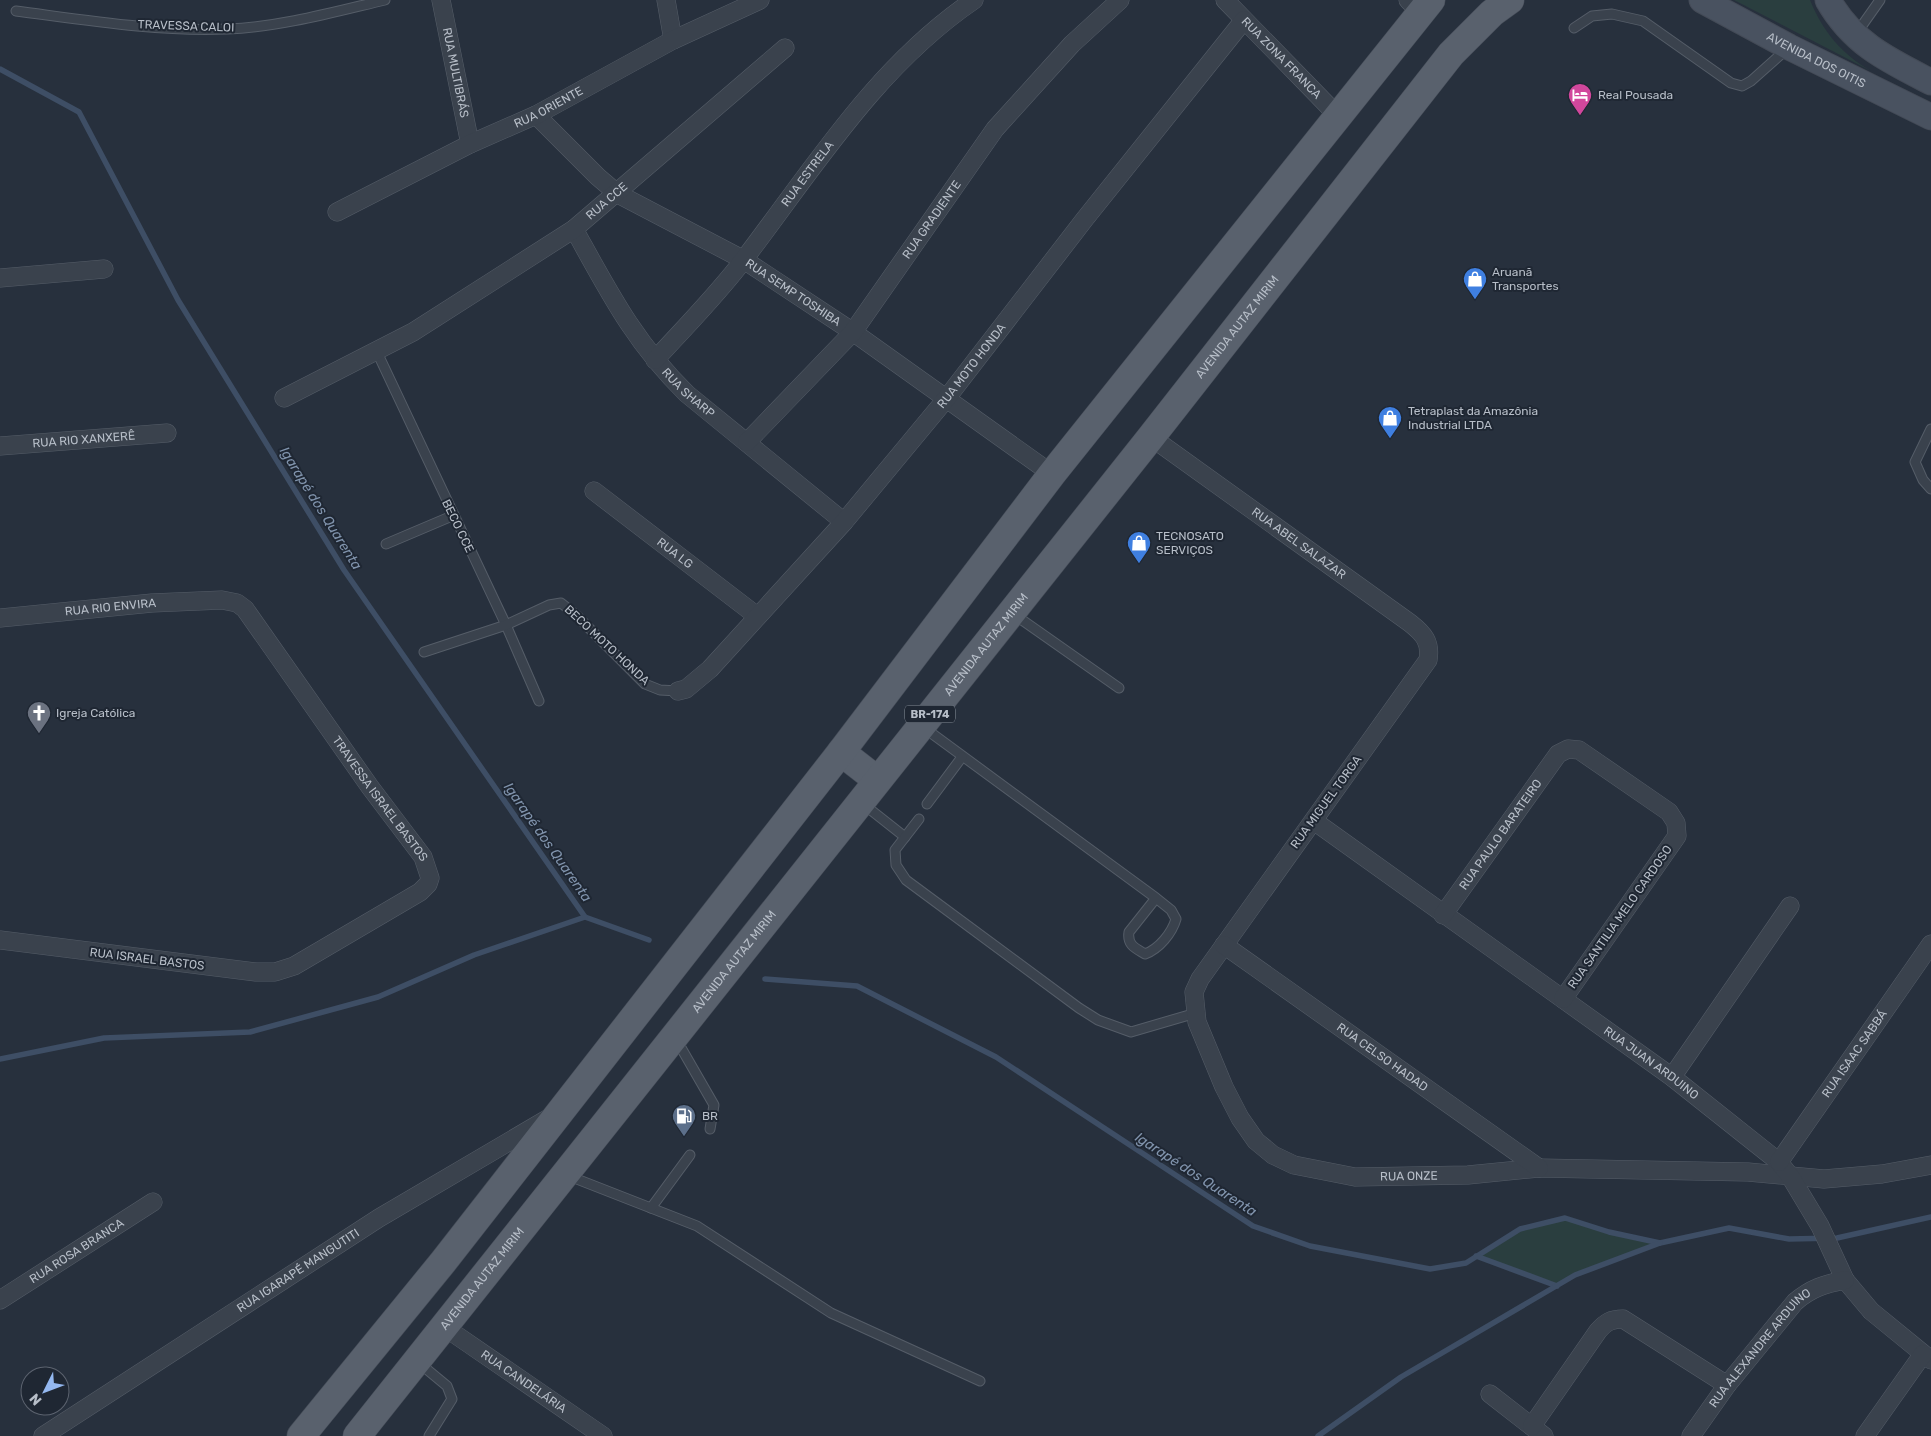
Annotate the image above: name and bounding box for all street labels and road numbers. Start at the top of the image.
street label: RUA ZONA FRANCA [1239,14,1324,102]
street label: TRAVESSA CALOI [137,17,235,35]
street label: RUA MULTIBRÁS [440,26,472,119]
street label: AVENIDA DOS OITIS [1764,29,1868,91]
street label: RUA ORIENTE [512,84,585,131]
street label: RUA ESTRELA [778,138,837,209]
street label: RUA GRADIENTE [899,178,964,261]
street label: RUA CCE [583,179,630,223]
street label: RUA SEMP TOSHIBA [743,256,843,329]
street label: AVENIDA AUTAZ MIRIM [1193,273,1282,381]
street label: RUA MOTO HONDA [934,321,1009,411]
street label: RUA SHARP [659,365,718,421]
street label: RUA RIO XANXERÊ [32,429,136,450]
street label: BECO CCE [439,497,477,555]
street label: RUA ABEL SALAZAR [1249,505,1349,582]
street label: RUA LG [654,535,696,571]
street label: AVENIDA AUTAZ MIRIM [941,591,1031,699]
street label: RUA RIO ENVIRA [64,596,156,619]
street label: BECO MOTO HONDA [562,602,652,688]
road number: BR-174 [905,706,955,722]
street label: TRAVESSA ISRAEL BASTOS [329,733,431,864]
street label: RUA MIGUEL TORGA [1288,753,1364,851]
street label: RUA PAULO BARATEIRO [1456,776,1545,892]
street label: RUA SANTILIA MELO CARDOSO [1565,843,1675,991]
street label: AVENIDA AUTAZ MIRIM [689,908,779,1016]
street label: RUA ISRAEL BASTOS [89,945,205,973]
street label: RUA ISAAC SABBÁ [1819,1007,1890,1100]
street label: RUA CELSO HADAD [1334,1020,1431,1094]
street label: RUA JUAN ARDUINO [1601,1024,1701,1102]
street label: RUA ONZE [1380,1169,1438,1184]
street label: RUA ROSA BRANCA [27,1216,126,1286]
street label: AVENIDA AUTAZ MIRIM [437,1225,527,1333]
street label: RUA IGARAPÉ MANGUTITI [234,1226,362,1315]
street label: RUA ALEXANDRE ARDUINO [1706,1286,1813,1410]
street label: RUA CANDELÁRIA [478,1347,569,1416]

